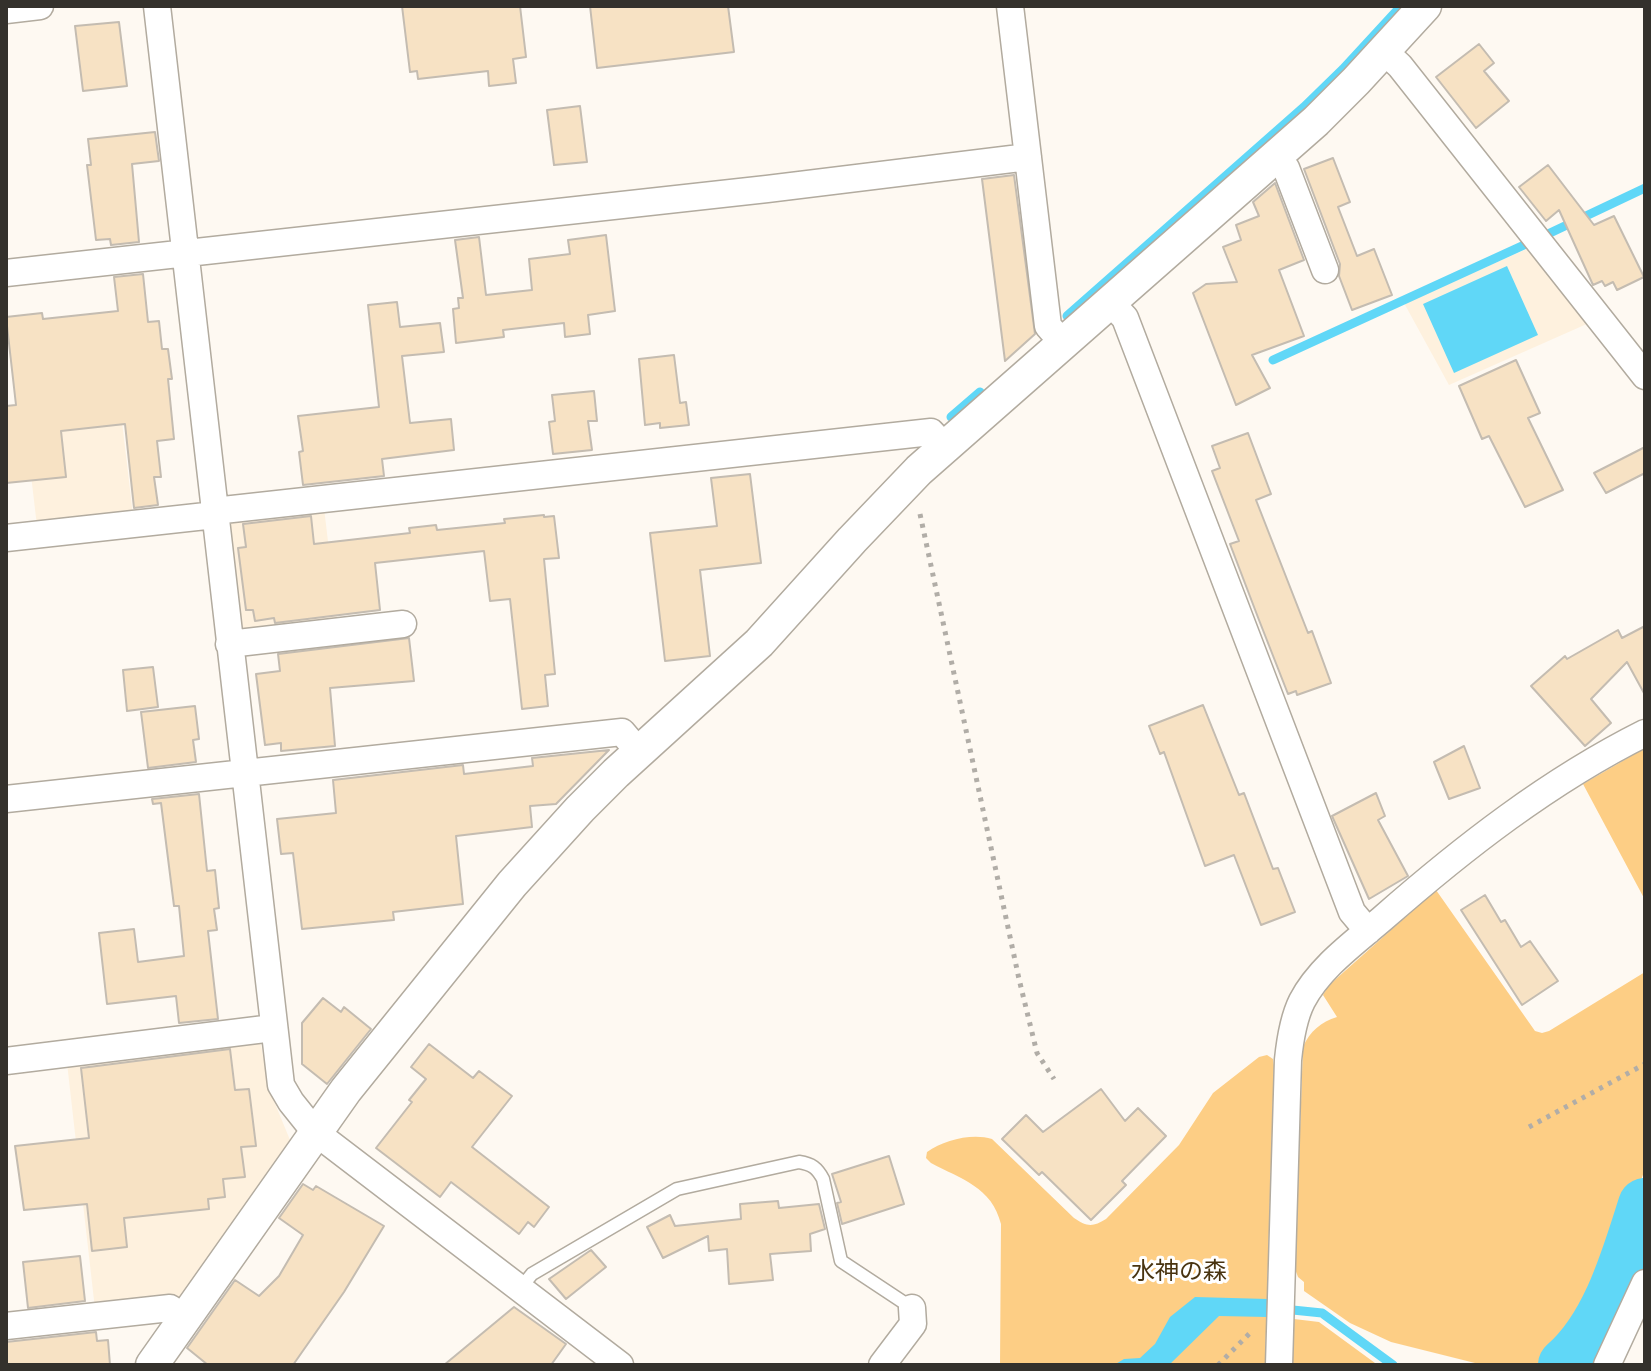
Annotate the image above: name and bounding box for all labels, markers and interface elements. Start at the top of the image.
park label: 水神の森 [1131,1258,1227,1286]

